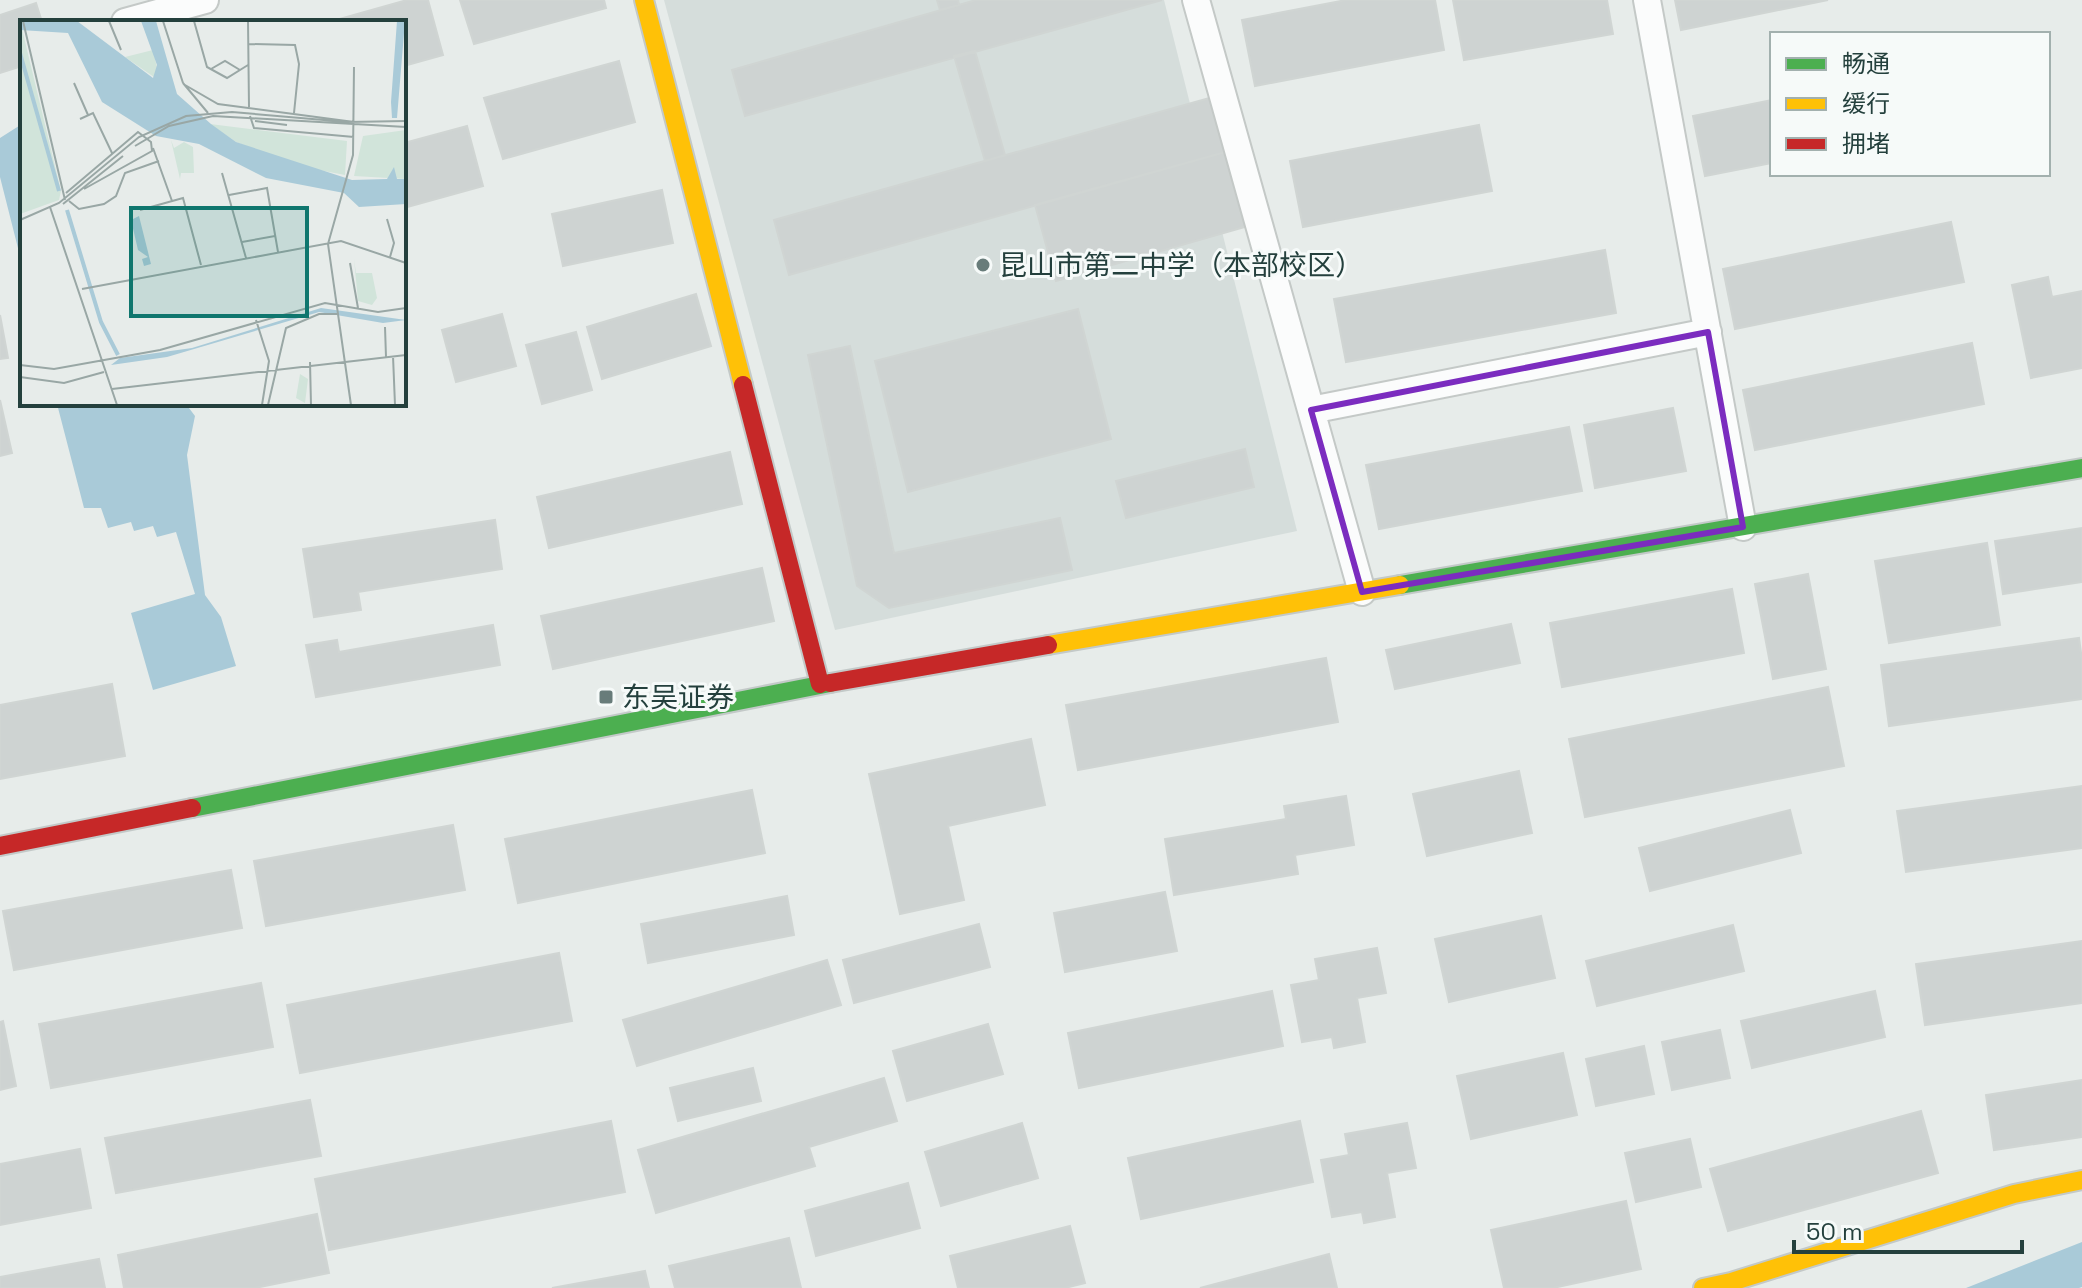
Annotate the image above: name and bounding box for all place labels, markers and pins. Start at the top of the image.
place label: 昆山市第二中学（本部校区） [999,247,1363,283]
marker: 昆山市第二中学（本部校区） [974,256,992,274]
place label: 东吴证券 [622,679,734,715]
marker: 东吴证券 [597,688,615,706]

